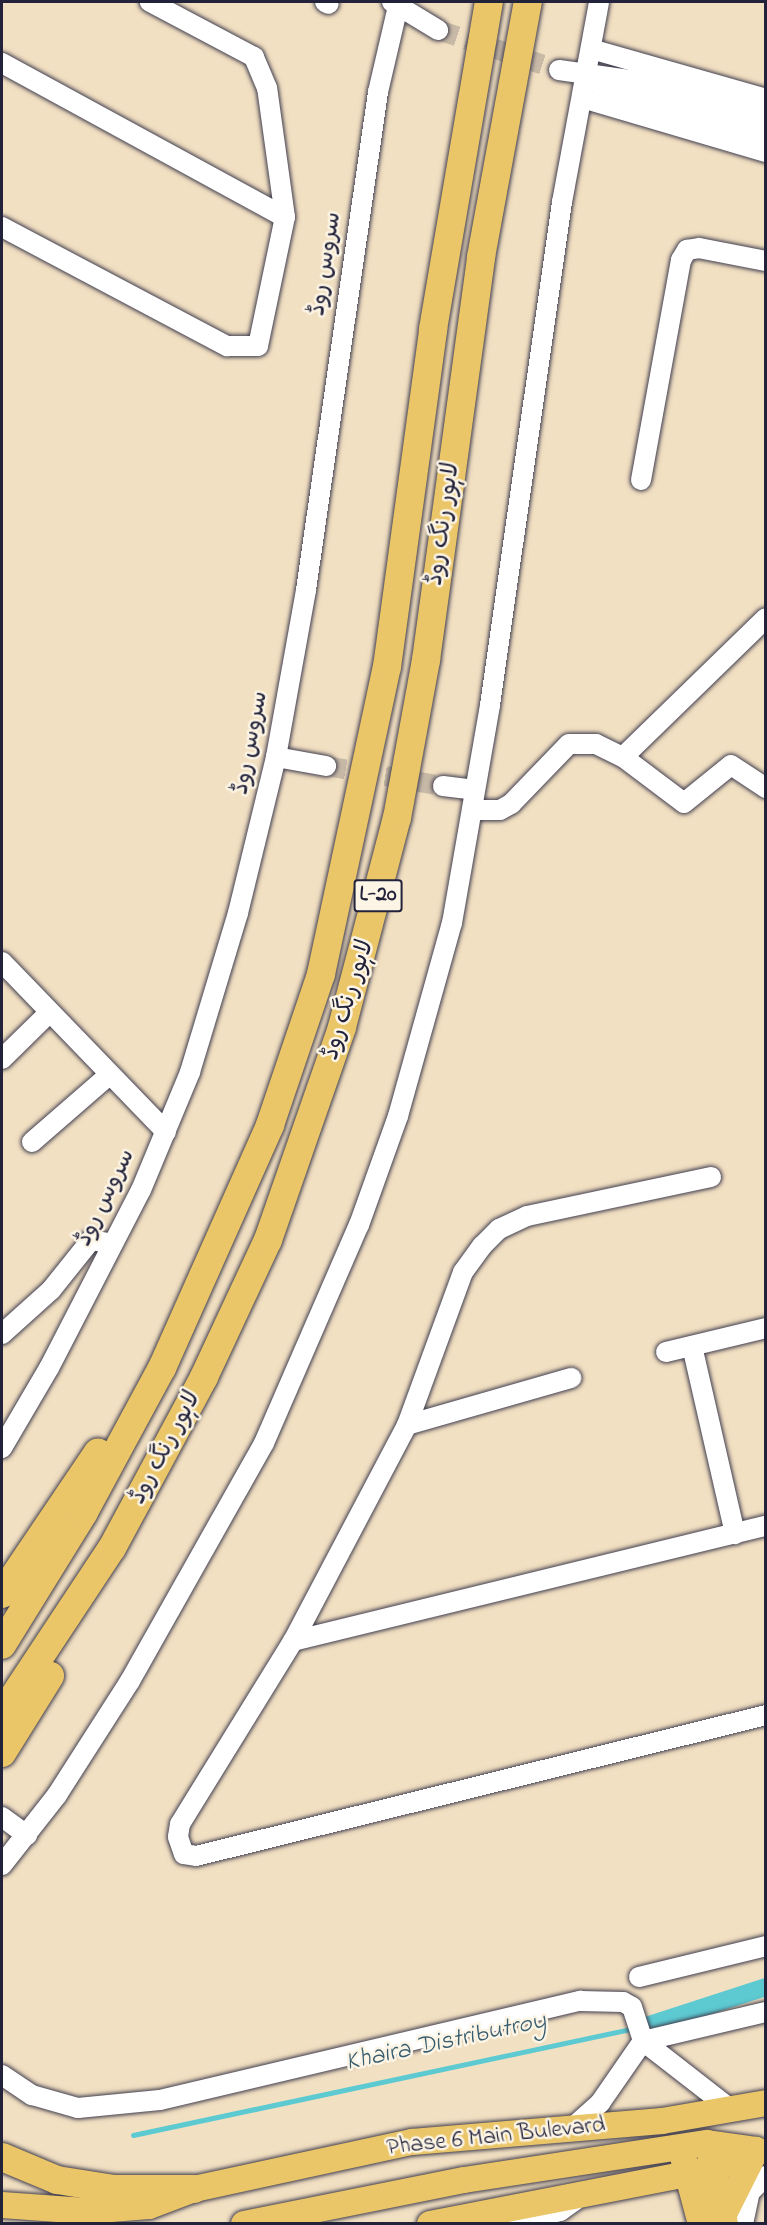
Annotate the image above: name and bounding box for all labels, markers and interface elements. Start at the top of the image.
street label: سروس روڈ [304,210,348,318]
street label: لاہور رنگ روڈ [421,460,467,588]
street label: سروس روڈ [227,689,275,797]
road number: L-20 [352,877,404,915]
street label: لاہور رنگ روڈ [317,936,381,1064]
street label: سروس روڈ [70,1145,142,1251]
street label: لاہور رنگ روڈ [124,1386,208,1510]
water label: Khaira Distributroy [343,2007,549,2079]
street label: Phase 6 Main Bulevard [385,2111,607,2163]

